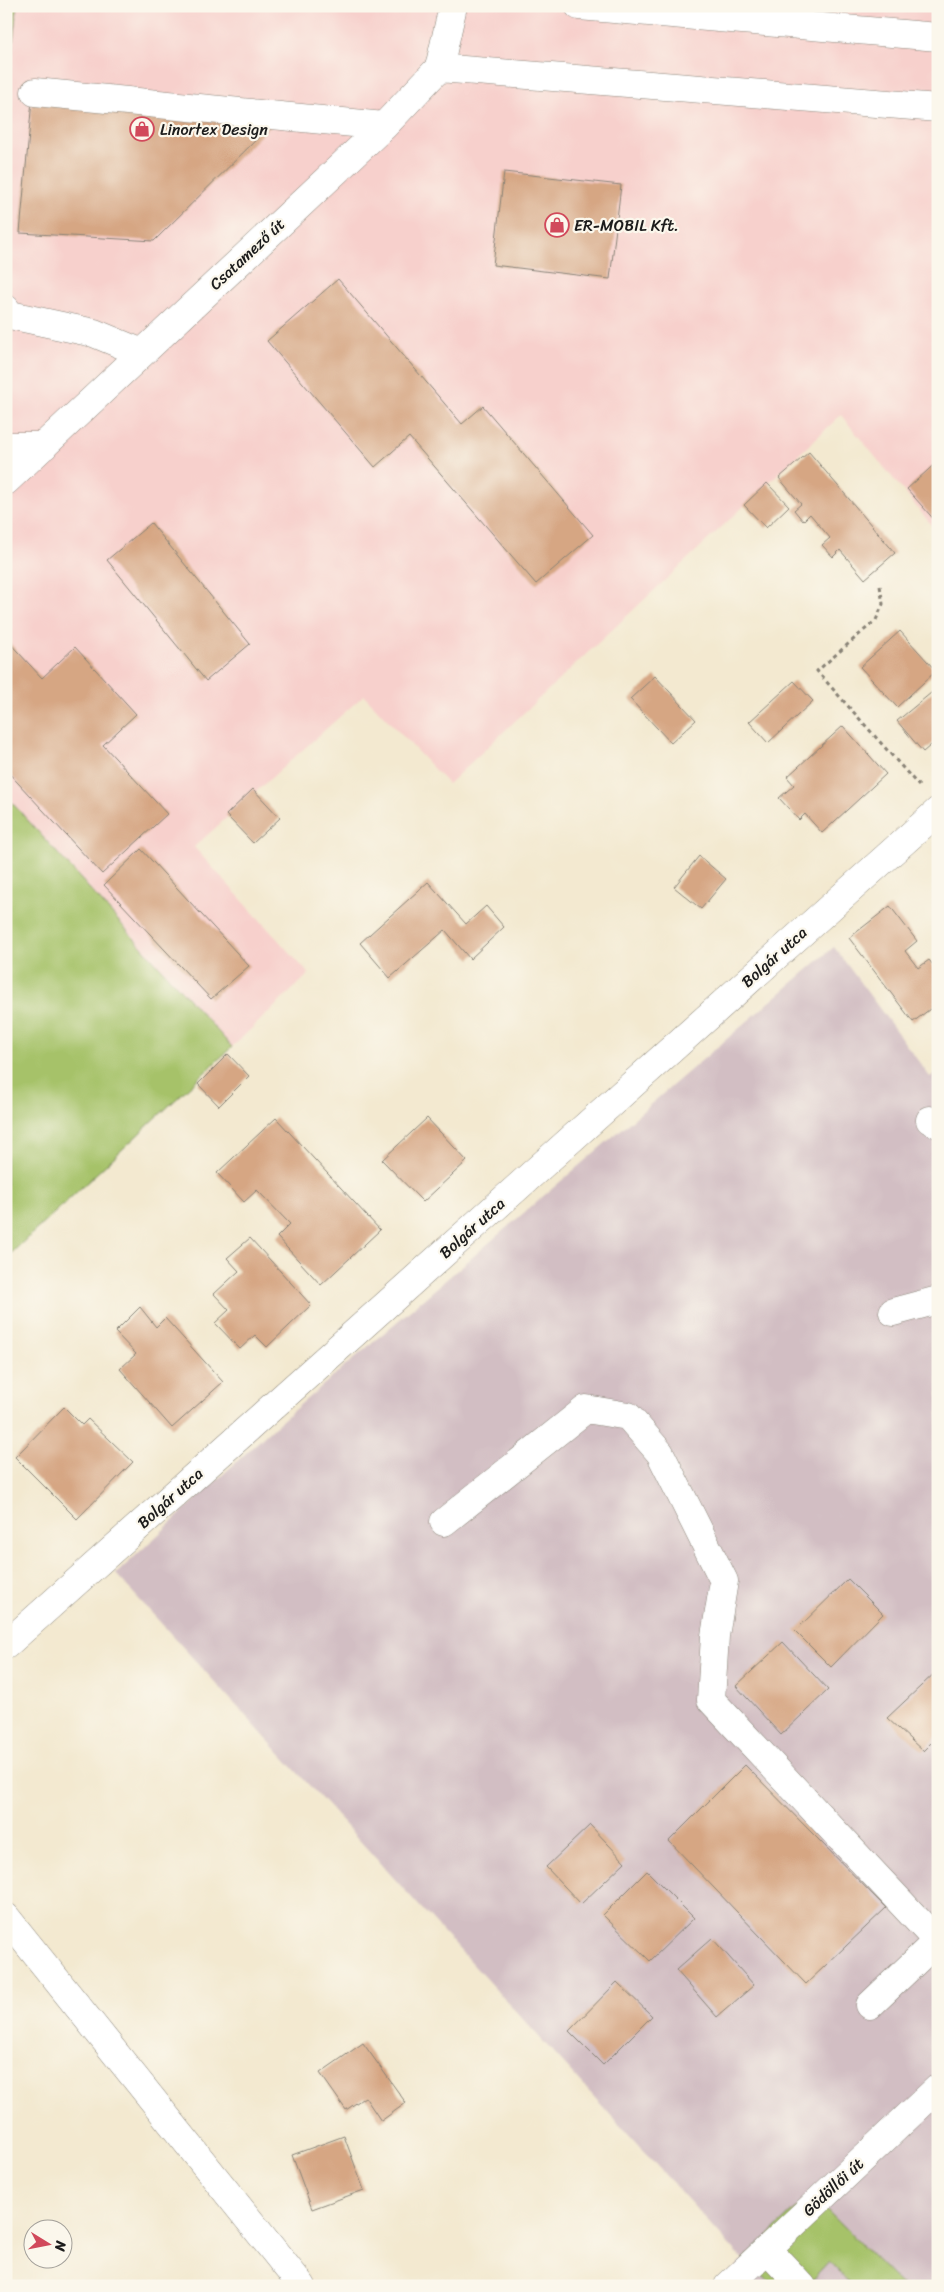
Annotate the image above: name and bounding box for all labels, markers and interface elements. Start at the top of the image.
place label: Linortex Design [160,115,268,144]
shop icon: Linortex Design [129,116,155,142]
street label: Csatamező út [202,211,292,297]
place label: ER-MOBIL Kft. [574,211,679,240]
shop icon: ER-MOBIL Kft. [544,212,570,238]
street label: Bolgár utca [734,919,814,995]
street label: Bolgár utca [432,1190,512,1266]
street label: Bolgár utca [130,1460,210,1536]
street label: Gödöllői út [795,2150,871,2224]
north arrow [22,2220,72,2270]
text: N [47,2238,74,2253]

